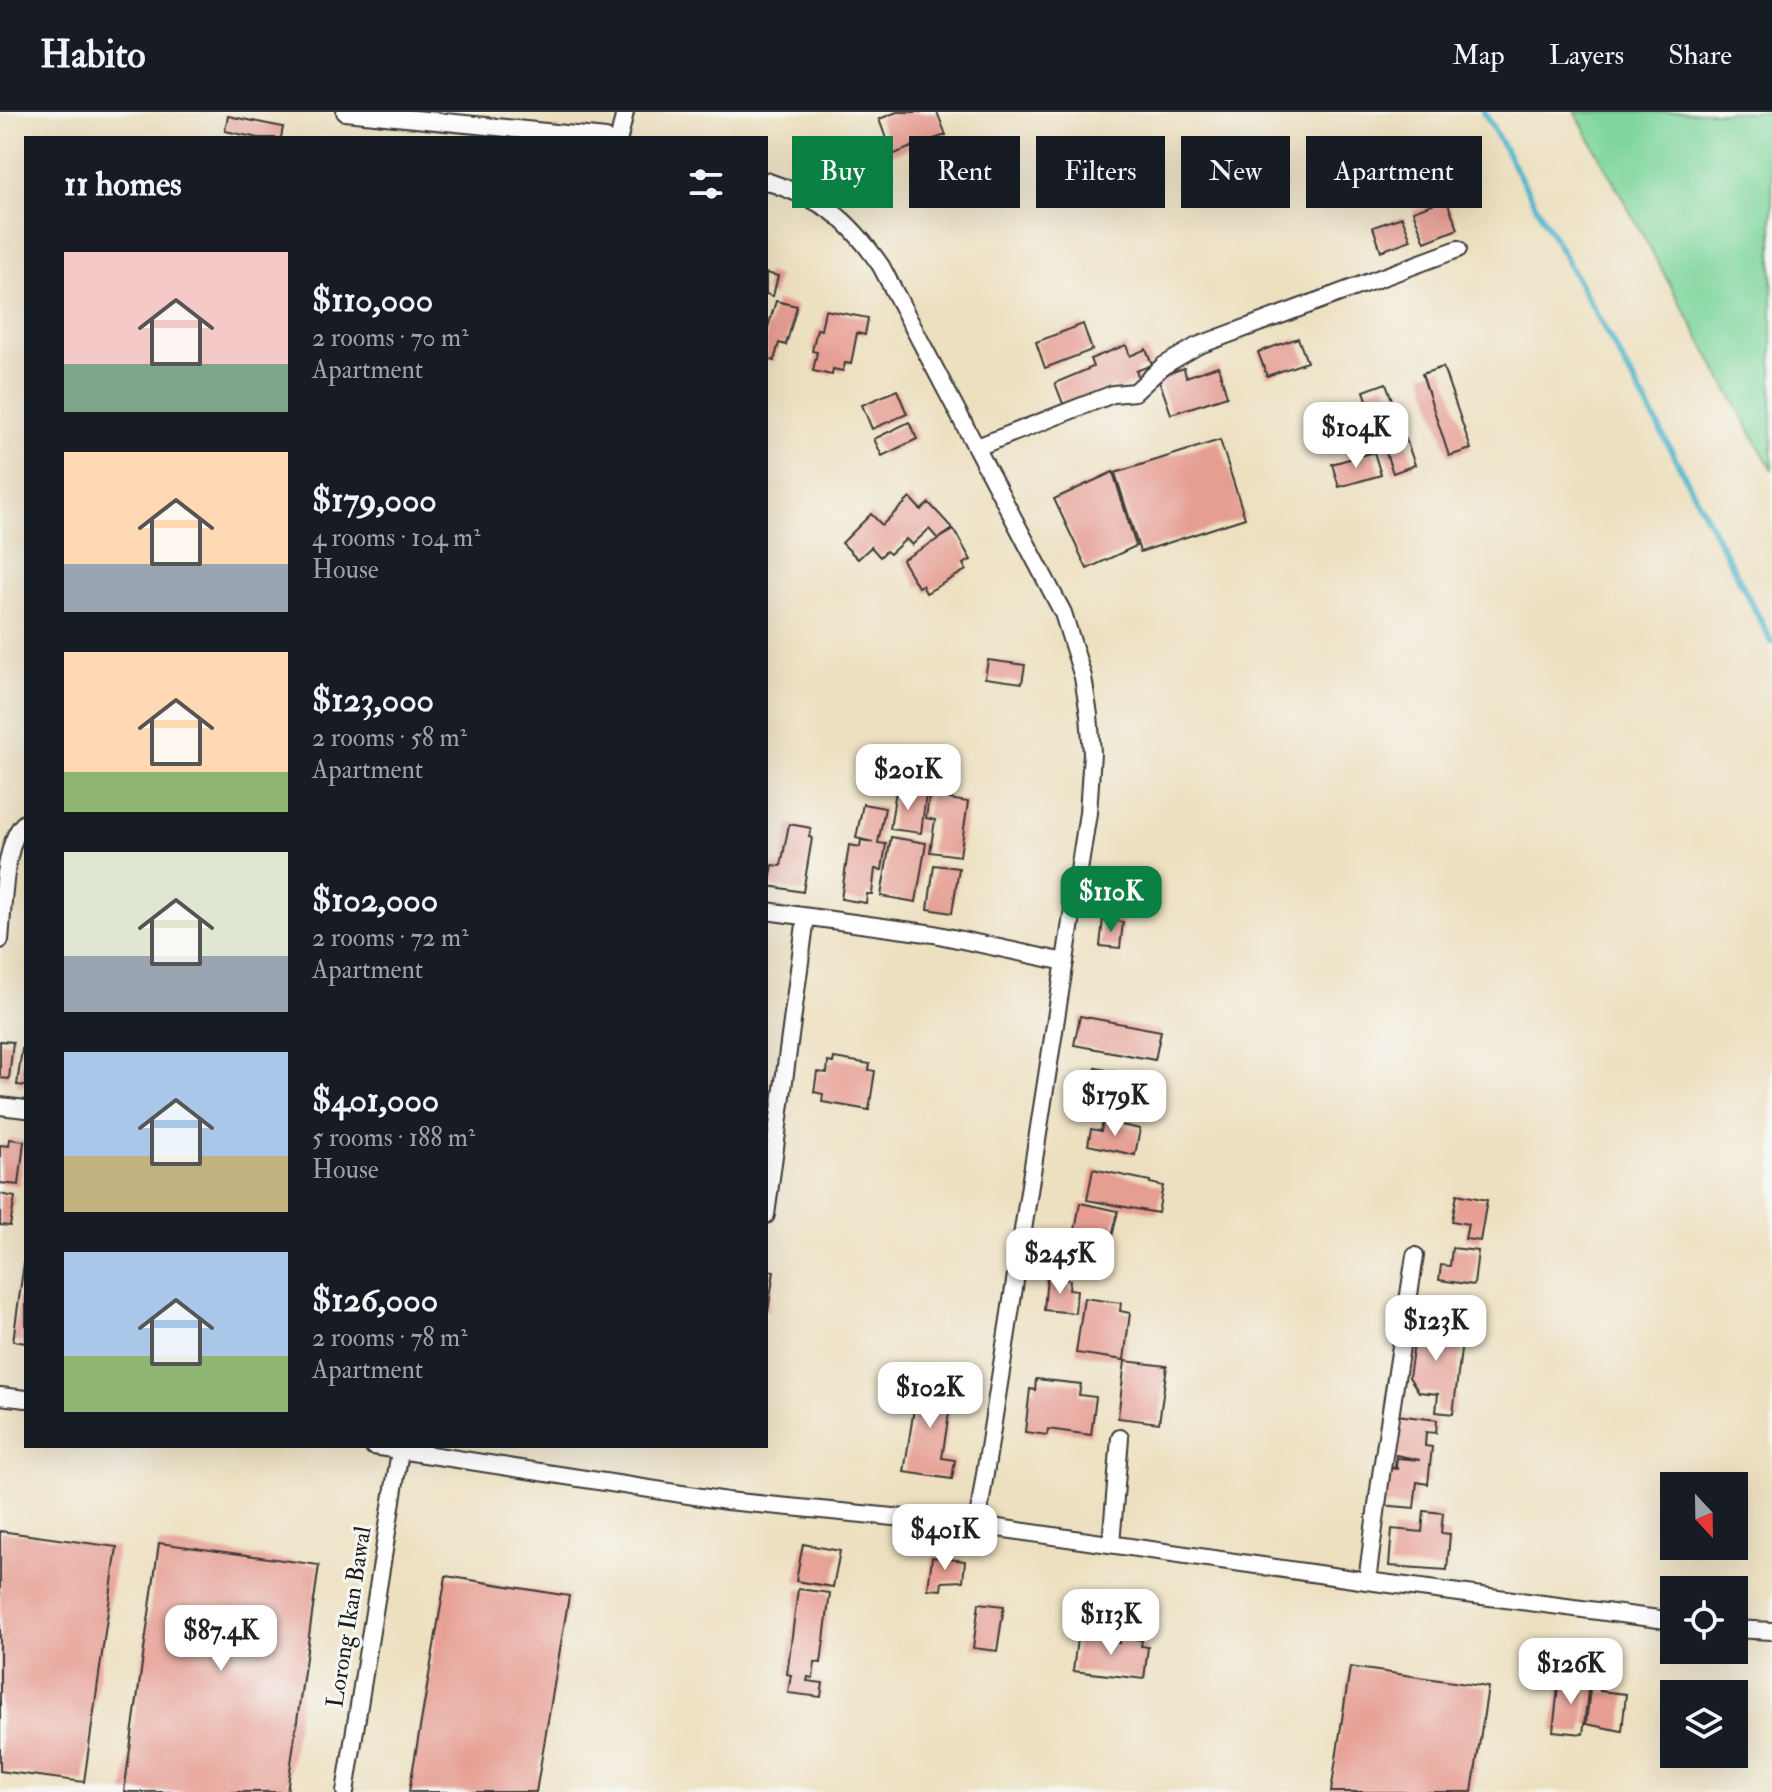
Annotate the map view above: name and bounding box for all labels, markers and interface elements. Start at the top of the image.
text: Habito [40,31,146,79]
text: Map [1452,38,1505,73]
text: Layers [1549,38,1624,73]
text: Share [1668,38,1732,73]
chip: Buy [792,136,893,208]
chip: Rent [909,136,1020,208]
chip: Filters [1036,136,1165,208]
chip: New [1181,136,1290,208]
chip: Apartment [1306,136,1482,208]
icon: filters [684,162,728,206]
text: 11 homes [64,163,182,206]
text: $110,000 [312,279,433,322]
icon: home [128,284,224,380]
text: 2 rooms · 70 m² [312,322,469,354]
text: Apartment [312,354,423,386]
pin: $104K [1300,402,1412,470]
text: $104K [1321,412,1391,444]
text: $179,000 [312,479,437,522]
icon: home [128,484,224,580]
text: 4 rooms · 104 m² [312,522,481,554]
text: House [312,554,379,586]
text: $123,000 [312,679,434,722]
icon: home [128,684,224,780]
text: 2 rooms · 58 m² [312,722,467,754]
pin: $201K [852,744,964,812]
text: Apartment [312,754,423,786]
text: $201K [874,754,942,786]
pin: $110K [1055,866,1167,934]
text: $110K [1079,876,1143,908]
text: $102,000 [312,879,438,922]
icon: home [128,884,224,980]
text: 2 rooms · 72 m² [312,922,469,954]
text: Apartment [312,954,423,986]
pin: $179K [1059,1070,1171,1138]
text: $401,000 [312,1079,439,1122]
text: $179K [1081,1080,1149,1112]
icon: home [128,1084,224,1180]
text: 5 rooms · 188 m² [312,1122,475,1154]
text: House [312,1154,379,1186]
pin: $245K [1004,1228,1116,1296]
text: $245K [1024,1238,1096,1270]
text: $126,000 [312,1279,438,1322]
icon: home [128,1284,224,1380]
pin: $123K [1380,1295,1492,1363]
text: $123K [1403,1305,1469,1337]
text: 2 rooms · 78 m² [312,1322,468,1354]
text: Apartment [312,1354,423,1386]
pin: $102K [874,1362,986,1430]
text: $102K [896,1372,964,1404]
north arrow [1660,1472,1748,1560]
map controls [1660,1472,1748,1768]
pin: $401K [889,1504,1001,1572]
text: $401K [910,1514,980,1546]
street label: Lorong Ikan Bawal [319,1524,379,1710]
button: locate [1660,1576,1748,1664]
pin: $113K [1055,1589,1167,1657]
text: $113K [1080,1599,1142,1631]
pin: $87.4K [156,1605,286,1673]
text: $87.4K [183,1615,259,1647]
pin: $126K [1515,1638,1627,1706]
text: $126K [1537,1648,1605,1680]
button: layers [1660,1680,1748,1768]

